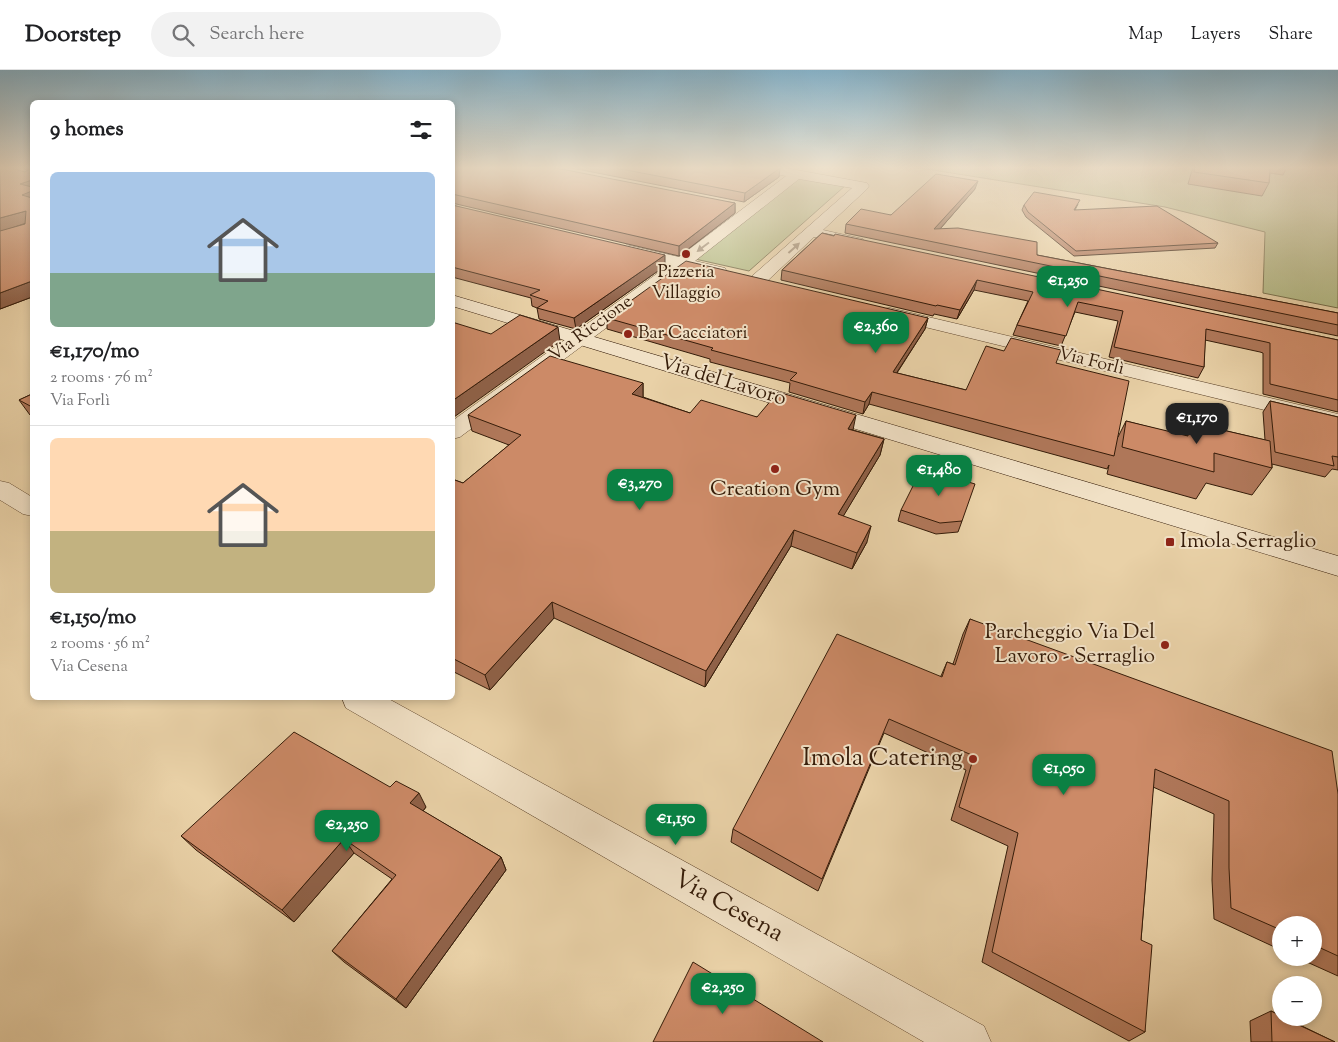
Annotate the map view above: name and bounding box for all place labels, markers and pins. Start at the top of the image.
marker: Pizzeria Villaggio [680,248,692,260]
place label: Pizzeria Villaggio [651,260,721,307]
pin: €1,250 [1027,266,1109,308]
pin: €2,360 [835,312,917,354]
place label: Bar Cacciatori [638,321,748,347]
marker: Bar Cacciatori [622,328,634,340]
pin: €1,170 [1156,402,1238,445]
pin: €1,480 [898,454,980,497]
marker: Creation Gym [769,463,781,475]
pin: €3,270 [599,468,681,511]
place label: Creation Gym [710,475,840,505]
place label: Imola Serraglio [1180,527,1316,557]
marker: Imola Serraglio [1164,536,1176,548]
place label: Parcheggio Via Del Lavoro - Serraglio [985,618,1155,672]
marker: Parcheggio Via Del Lavoro - Serraglio [1159,639,1171,651]
place label: Imola Catering [803,741,963,777]
marker: Imola Catering [967,753,979,765]
pin: €1,050 [1023,754,1105,796]
pin: €1,150 [635,804,717,846]
pin: €2,250 [306,810,388,852]
pin: €2,250 [682,972,764,1015]

